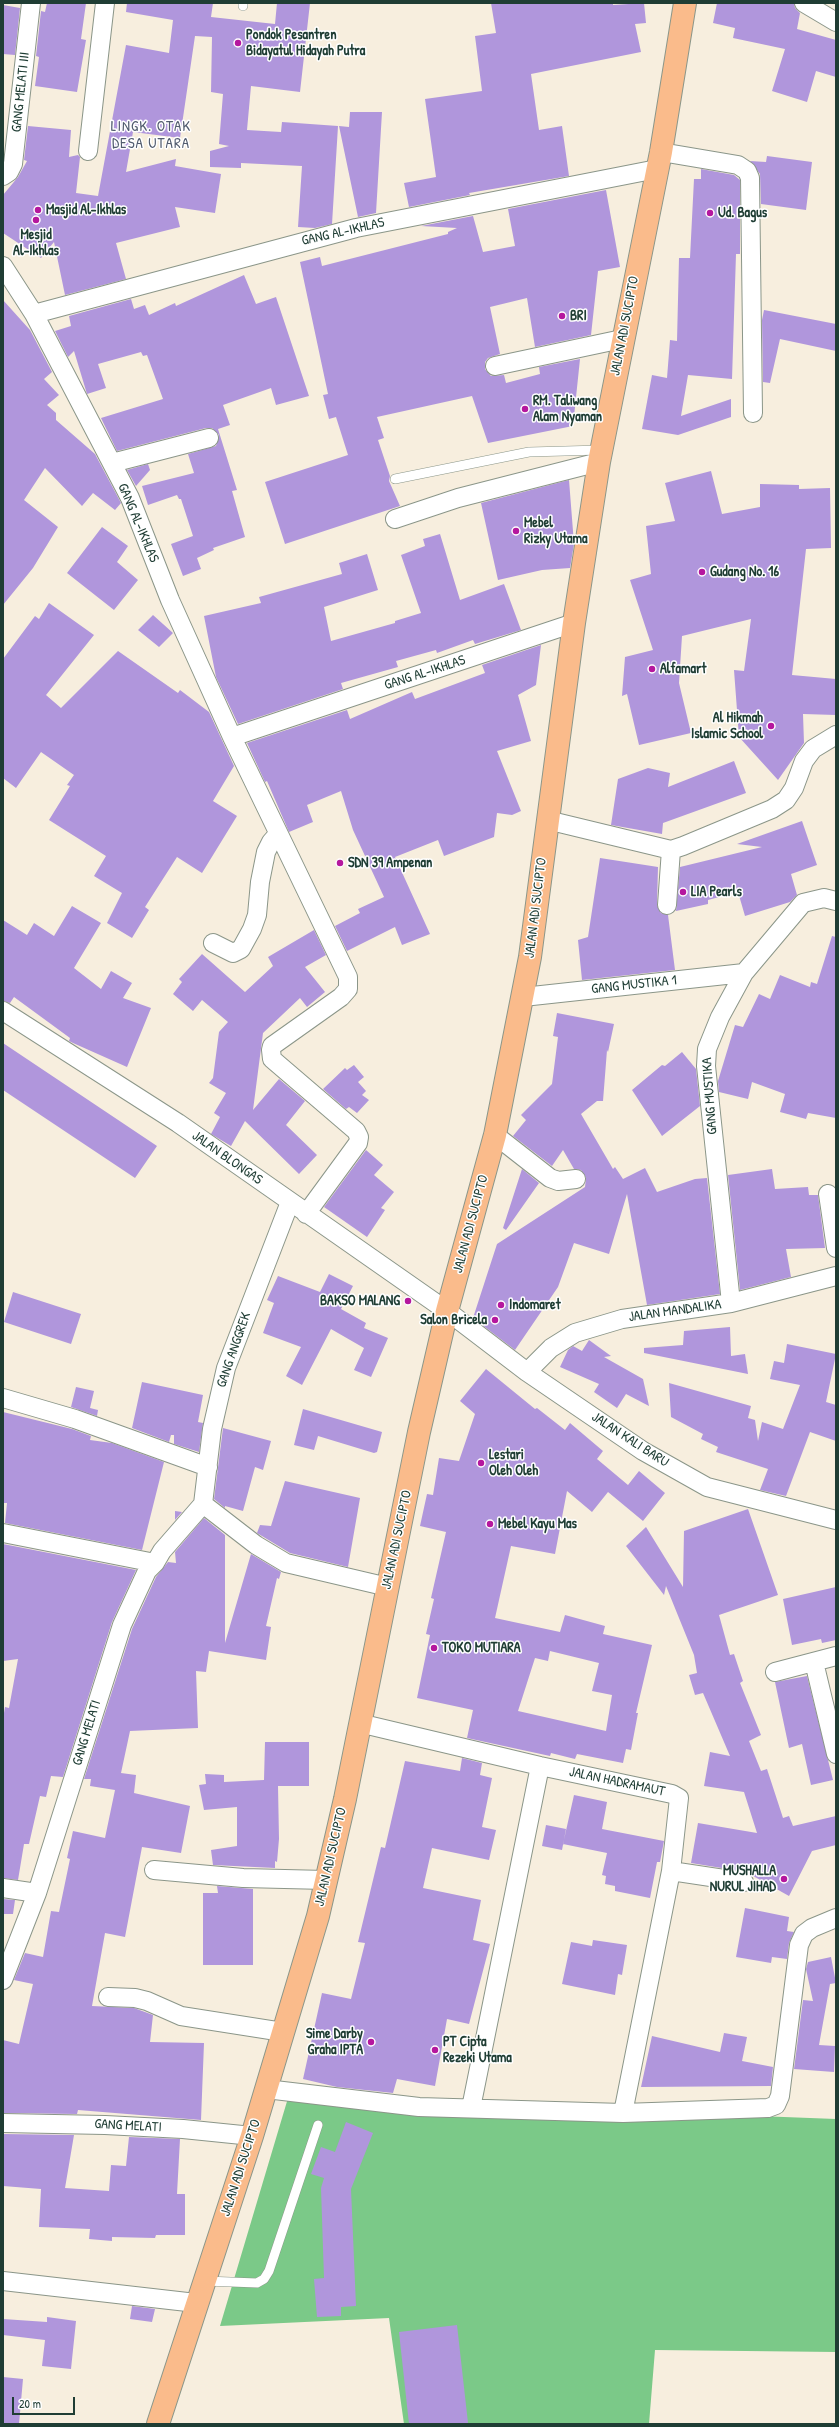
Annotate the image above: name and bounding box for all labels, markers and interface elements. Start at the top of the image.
place label: Pondok Pesantren Bidayatul Hidayah Putra [246,27,365,60]
marker: Pondok Pesantren Bidayatul Hidayah Putra [233,38,243,48]
street label: GANG MELATI III [8,51,34,133]
district label: LINGK. OTAK DESA UTARA [111,118,191,153]
place label: Masjid Al-Ikhlas [46,202,126,218]
marker: Masjid Al-Ikhlas [33,205,43,215]
place label: Ud. Bagus [718,205,767,221]
marker: Ud. Bagus [705,208,715,218]
street label: GANG AL-IKHLAS [300,214,386,250]
marker: Mesjid Al-Ikhlas [31,215,41,225]
place label: Mesjid Al-Ikhlas [13,227,59,260]
street label: JALAN ADI SUCIPTO [607,275,643,377]
place label: BRI [570,308,587,324]
marker: BRI [557,311,567,321]
place label: RM. Taliwang Alam Nyaman [533,393,602,426]
marker: RM. Taliwang Alam Nyaman [520,404,530,414]
street label: GANG AL-IKHLAS [114,481,162,565]
place label: Mebel Rizky Utama [524,515,587,548]
marker: Mebel Rizky Utama [511,526,521,536]
place label: Gudang No. 16 [710,564,779,580]
marker: Gudang No. 16 [697,567,707,577]
street label: GANG AL-IKHLAS [382,652,468,694]
place label: Alfamart [660,661,706,677]
marker: Alfamart [647,664,657,674]
place label: Al Hikmah Islamic School [691,710,763,742]
marker: Al Hikmah Islamic School [766,721,776,731]
place label: SDN 39 Ampenan [348,855,432,871]
street label: JALAN ADI SUCIPTO [522,857,550,959]
marker: SDN 39 Ampenan [335,858,345,868]
place label: LIA Pearls [691,884,742,900]
marker: LIA Pearls [678,887,688,897]
street label: GANG MUSTIKA 1 [591,972,677,998]
street label: GANG MUSTIKA [699,1057,721,1135]
street label: JALAN BLONGAS [189,1128,265,1188]
street label: JALAN ADI SUCIPTO [450,1173,492,1275]
place label: BAKSO MALANG [320,1293,400,1309]
marker: BAKSO MALANG [403,1296,413,1306]
street label: JALAN MANDALIKA [628,1296,722,1326]
place label: Indomaret [509,1297,561,1313]
marker: Indomaret [496,1300,506,1310]
street label: GANG ANGGREK [213,1310,255,1390]
place label: Salon Bricela [420,1312,487,1328]
marker: Salon Bricela [490,1315,500,1325]
street label: JALAN KALI BARU [588,1409,672,1471]
place label: Lestari Oleh Oleh [489,1447,538,1480]
marker: Lestari Oleh Oleh [476,1458,486,1468]
street label: JALAN ADI SUCIPTO [378,1489,416,1591]
place label: Mebel Kayu Mas [498,1516,577,1532]
marker: Mebel Kayu Mas [485,1519,495,1529]
place label: TOKO MUTIARA [442,1640,521,1656]
marker: TOKO MUTIARA [429,1643,439,1653]
street label: GANG MELATI [69,1698,105,1768]
street label: JALAN HADRAMAUT [568,1764,666,1800]
street label: JALAN ADI SUCIPTO [311,1806,351,1908]
place label: MUSHALLA NURUL JIHAD [710,1863,776,1896]
marker: MUSHALLA NURUL JIHAD [779,1874,789,1884]
place label: Sime Darby Graha IPTA [306,2026,363,2058]
place label: PT Cipta Rezeki Utama [443,2034,512,2066]
marker: Sime Darby Graha IPTA [366,2037,376,2047]
marker: PT Cipta Rezeki Utama [430,2045,440,2055]
street label: GANG MELATI [94,2116,162,2136]
street label: JALAN ADI SUCIPTO [217,2117,265,2219]
scale bar [14,2389,77,2415]
text: 20 m [19,2395,41,2412]

